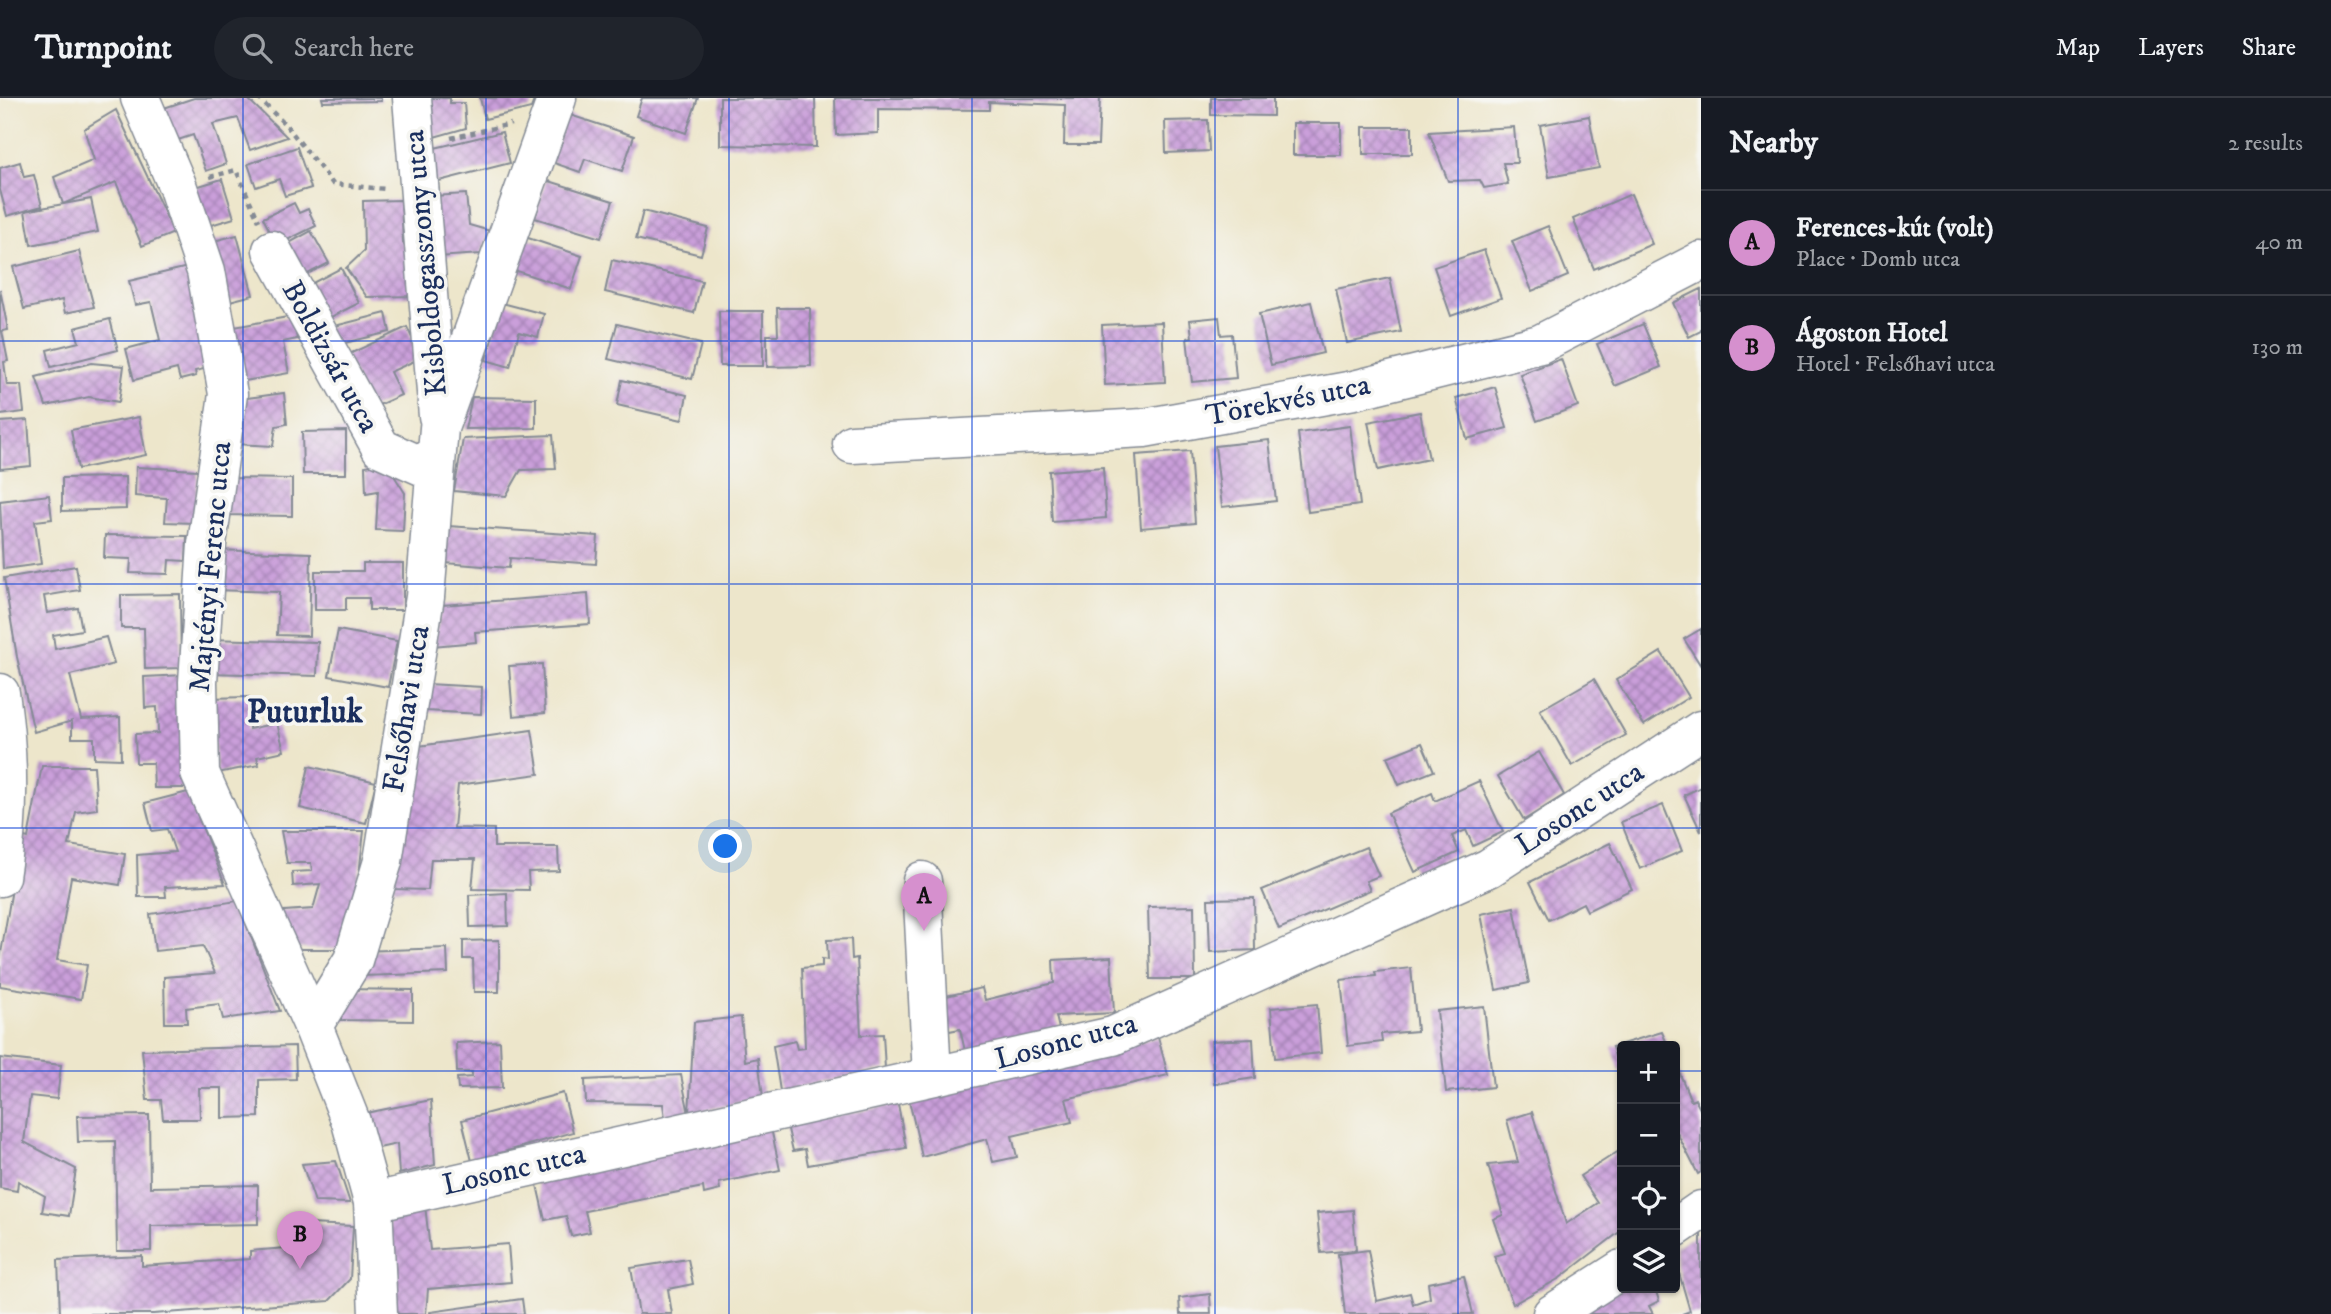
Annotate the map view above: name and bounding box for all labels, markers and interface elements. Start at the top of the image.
search box [214,17,704,80]
text: Turnpoint [35,28,172,69]
icon: search [238,29,276,67]
text: Search here [294,32,414,65]
text: Map [2056,33,2100,63]
text: Layers [2138,33,2204,63]
text: Share [2242,33,2296,63]
text: Nearby [1729,125,1818,162]
street label: Kisboldogasszony utca [396,128,456,398]
text: 2 results [2228,129,2303,158]
text: Ferences-kút (volt) [1796,212,1994,245]
text: A [1745,228,1759,257]
text: 40 m [2255,228,2303,257]
text: Place · Domb utca [1796,245,1960,274]
street label: Boldizsár utca [273,274,387,440]
text: Ágoston Hotel [1796,317,1948,350]
text: B [1745,333,1759,362]
text: 130 m [2251,333,2303,362]
text: Hotel · Felsőhavi utca [1796,350,1995,379]
street label: Törekvés utca [1203,367,1374,435]
street label: Majtényi Ferenc utca [182,440,240,694]
street label: Felsőhavi utca [376,622,439,795]
district label: Puturluk [247,692,364,733]
street label: Losonc utca [1509,754,1651,864]
your location [708,829,742,863]
pin: A [901,873,947,931]
street label: Losonc utca [991,1005,1141,1079]
map controls [1617,1041,1680,1293]
button: + [1617,1041,1680,1104]
button: − [1617,1104,1680,1167]
street label: Losonc utca [439,1136,589,1204]
button: locate [1617,1167,1680,1230]
pin: B [277,1211,323,1269]
button: layers [1617,1230,1680,1293]

